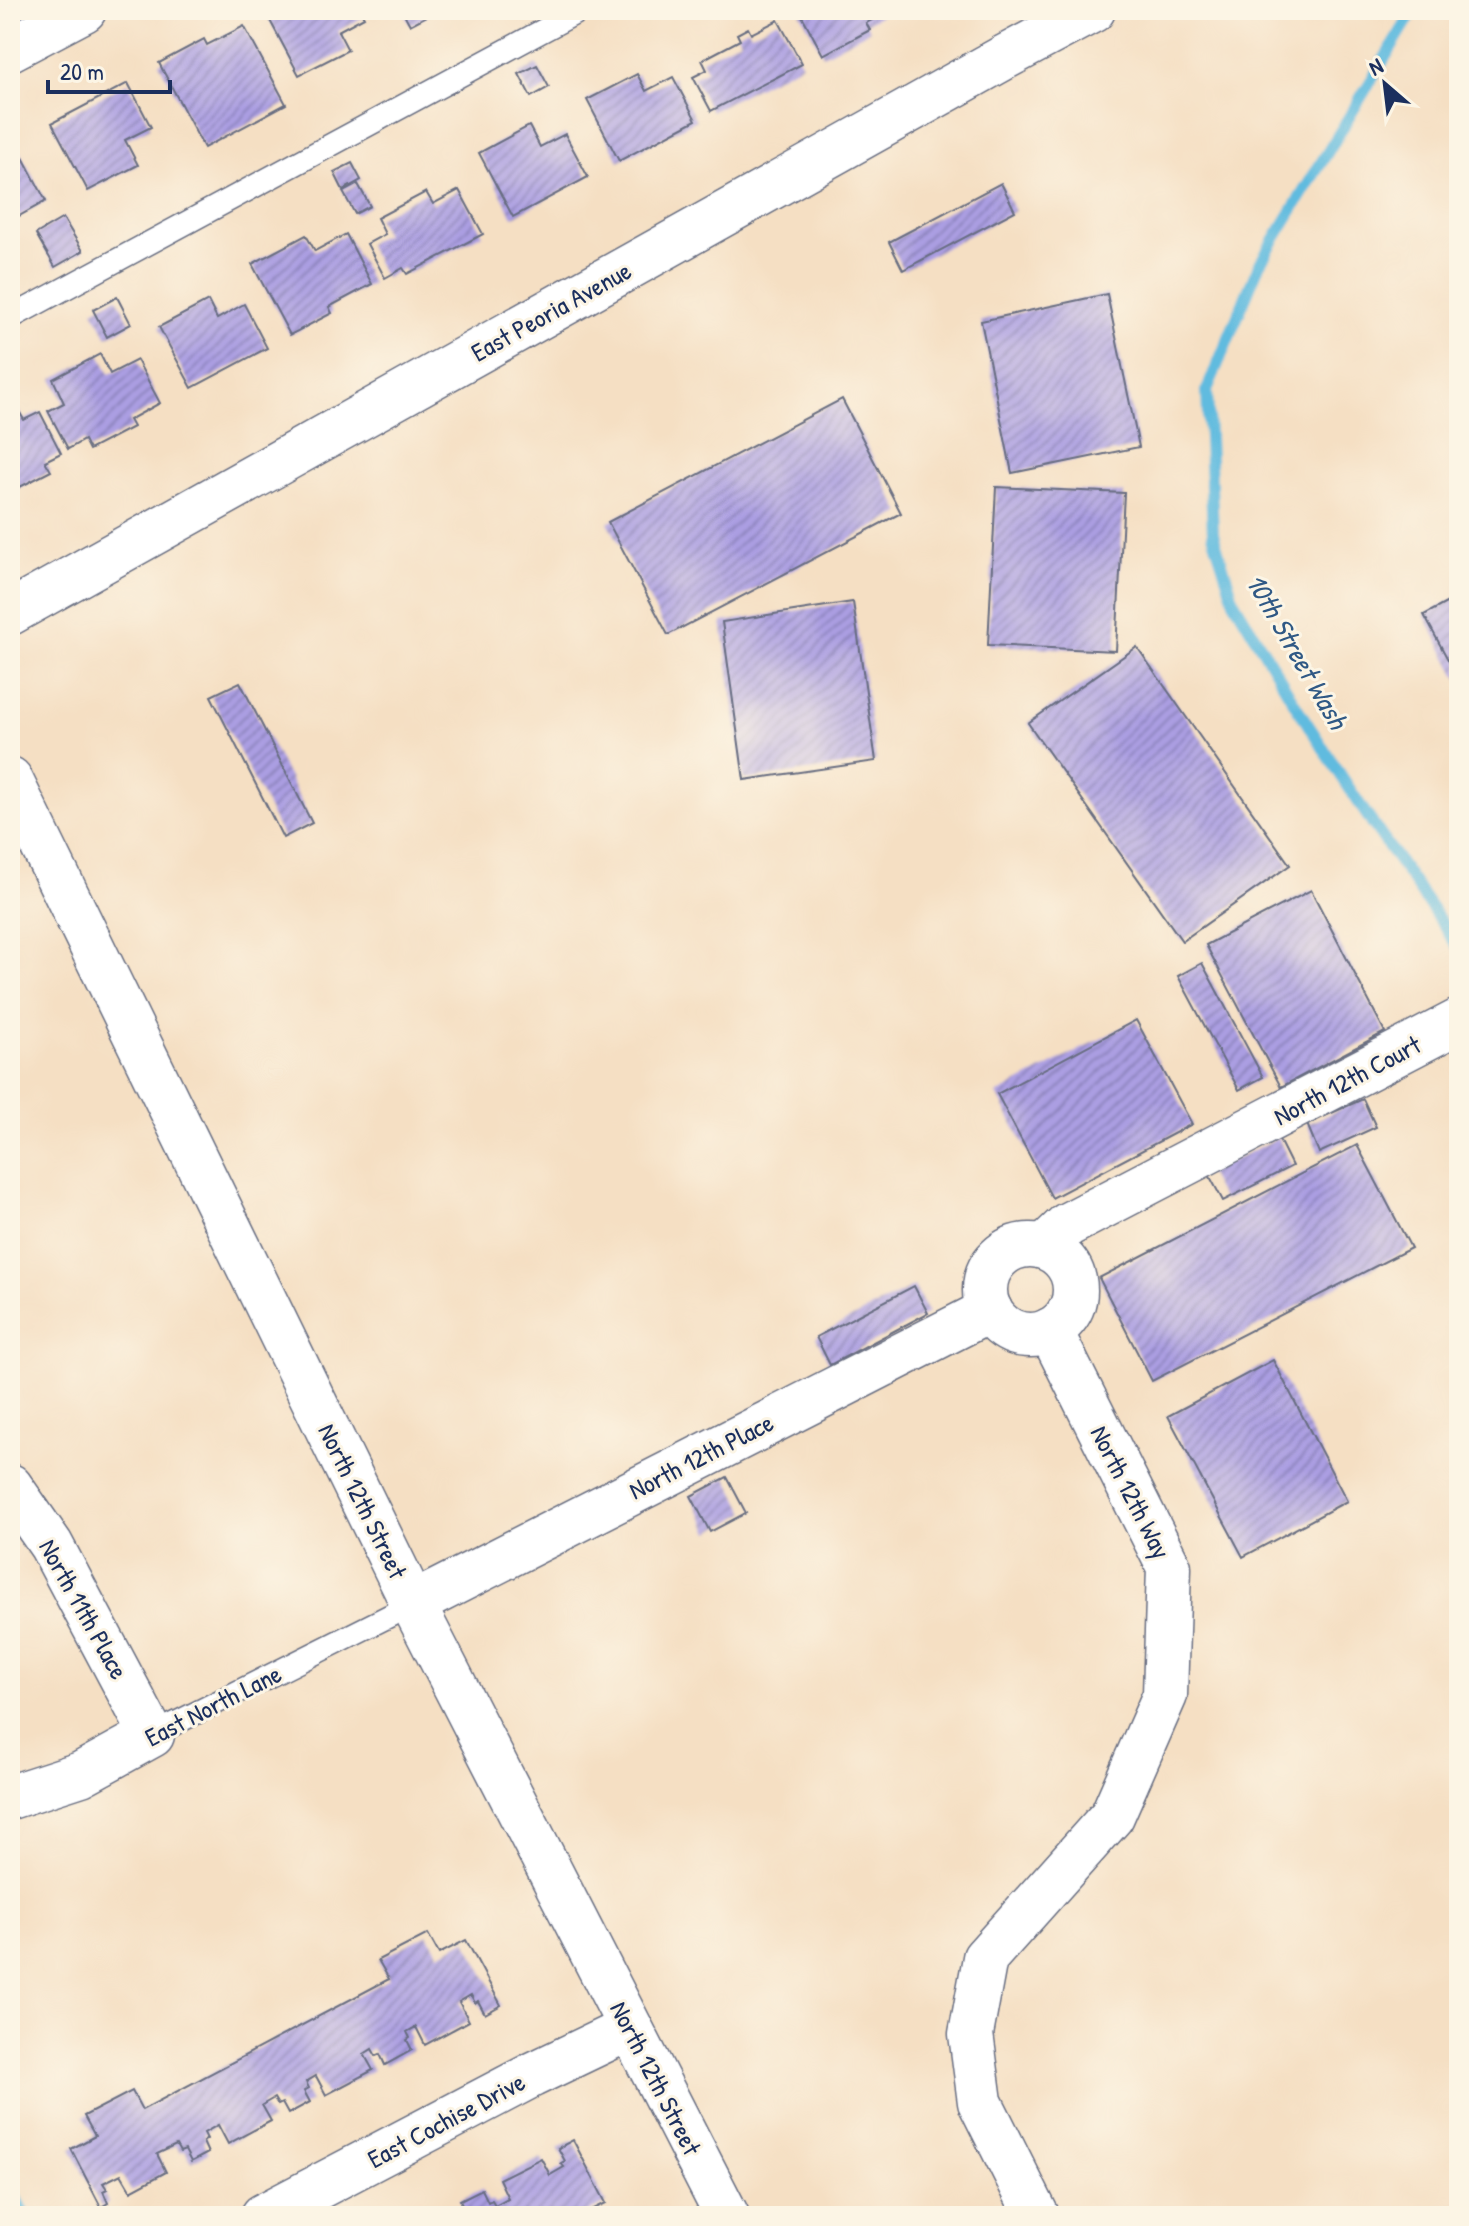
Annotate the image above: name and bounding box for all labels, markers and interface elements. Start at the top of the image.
scale bar [48,44,170,94]
north arrow [1345,44,1425,124]
text: N [1363,50,1388,82]
text: 20 m [60,55,104,87]
street label: East Peoria Avenue [465,253,637,369]
water label: 10th Street Wash [1237,567,1358,737]
street label: North 12th Court [1267,1026,1428,1133]
street label: North 12th Place [623,1405,779,1507]
street label: North 12th Street [310,1418,416,1585]
street label: North 12th Way [1083,1420,1179,1564]
street label: North 11th Place [31,1533,137,1685]
street label: East North Lane [139,1656,287,1754]
street label: North 12th Street [602,1995,710,2162]
street label: East Cochise Drive [361,2064,531,2176]

